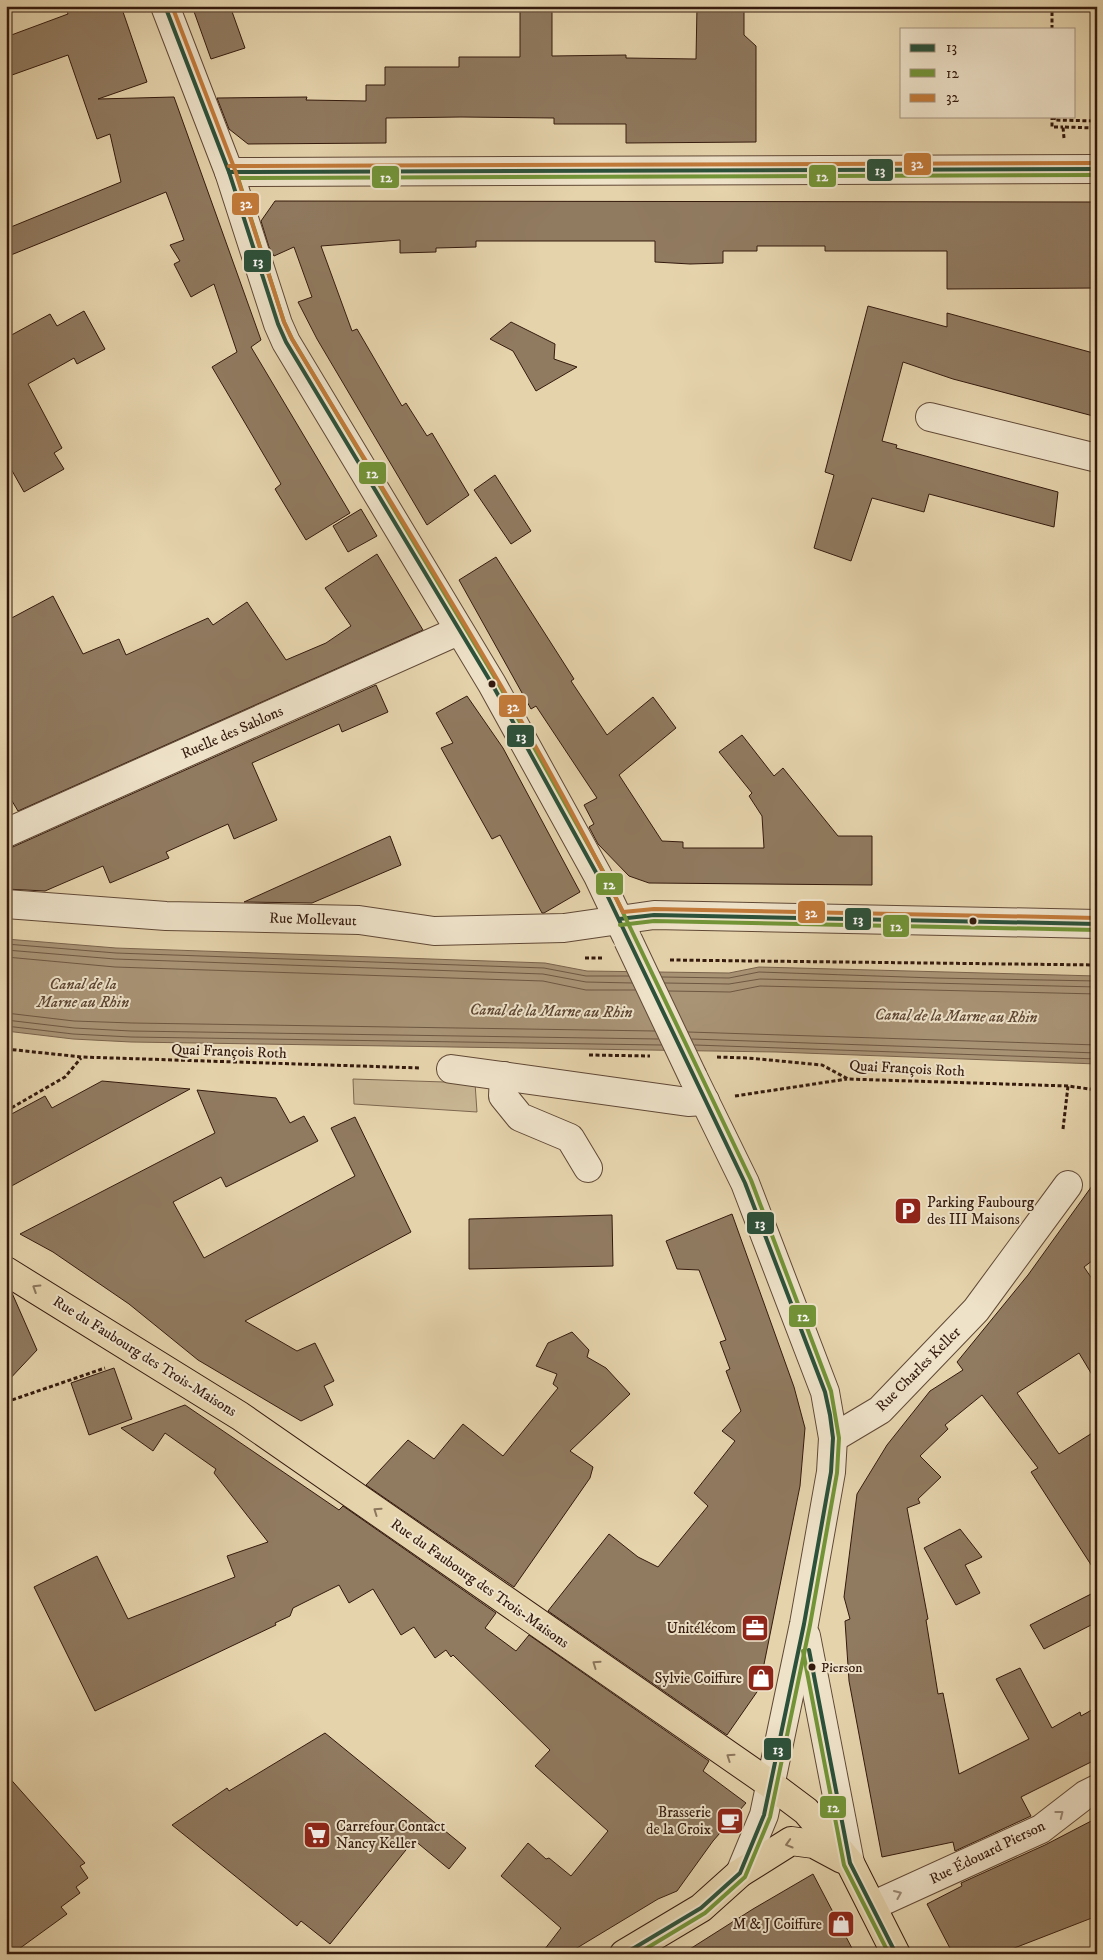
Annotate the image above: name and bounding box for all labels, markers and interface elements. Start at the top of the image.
legend [900,28,1076,118]
text: 13 [946,38,957,57]
text: 12 [946,64,960,83]
text: 32 [946,88,960,107]
line badge: 32 [903,152,932,176]
text: 32 [911,155,924,173]
line badge: 13 [866,158,894,182]
text: 13 [875,162,885,180]
line badge: 12 [808,164,837,188]
line badge: 12 [371,165,400,189]
text: 12 [816,168,829,186]
text: 12 [380,169,393,187]
line badge: 32 [231,192,260,216]
text: 32 [240,195,253,213]
line badge: 13 [243,249,272,273]
text: 13 [253,253,263,271]
line badge: 12 [358,461,387,485]
text: 12 [366,465,379,483]
unlabelled marker [487,679,497,689]
line badge: 32 [498,694,527,718]
text: 32 [507,698,520,716]
street label: Ruelle des Sablons [178,702,286,763]
line badge: 13 [506,724,535,748]
text: 13 [516,728,526,746]
line badge: 12 [595,872,624,896]
text: 12 [603,876,616,894]
line badge: 32 [797,900,826,924]
text: 32 [805,904,818,922]
line badge: 13 [844,907,872,931]
street label: Rue Mollevaut [269,908,357,931]
text: 13 [853,911,863,929]
line badge: 12 [882,914,910,938]
unlabelled marker [968,916,978,926]
text: 12 [890,918,903,936]
water label: Canal de la Marne au Rhin [36,974,129,1012]
water label: Canal de la Marne au Rhin [469,1000,633,1022]
water label: Canal de la Marne au Rhin [874,1005,1038,1027]
street label: Quai François Roth [171,1040,287,1063]
street label: Quai François Roth [849,1056,965,1081]
place label: Parking Faubourg des III Maisons [927,1193,1035,1229]
parking icon: Parking Faubourg des III Maisons [893,1196,923,1226]
line badge: 13 [746,1211,775,1235]
text: 13 [755,1215,765,1233]
one-way arrow [32,1285,41,1295]
street label: Rue du Faubourg des Trois-Maisons [49,1292,240,1421]
line badge: 12 [788,1304,817,1328]
text: 12 [797,1308,810,1326]
street label: Rue Charles Keller [872,1323,965,1416]
one-way arrow [373,1508,383,1517]
street label: Rue du Faubourg des Trois-Maisons [387,1514,573,1652]
office icon: Unitélécom [740,1613,770,1643]
place label: Unitélécom [666,1619,736,1638]
place label: Pierson [821,1659,863,1677]
one-way arrow [593,1661,602,1670]
marker: Pierson [807,1662,817,1672]
shop icon: Sylvie Coiffure [746,1663,776,1693]
place label: Sylvie Coiffure [655,1669,742,1688]
line badge: 13 [763,1737,792,1761]
text: 13 [773,1741,783,1759]
one-way arrow [726,1753,735,1763]
line badge: 12 [819,1795,847,1819]
text: 12 [827,1799,840,1817]
place label: Brasserie de la Croix [646,1803,712,1839]
cafe icon: Brasserie de la Croix [715,1806,745,1836]
one-way arrow [1054,1812,1063,1820]
street label: Rue Édouard Pierson [926,1816,1048,1889]
place label: Carrefour Contact Nancy Keller [336,1817,445,1853]
supermarket icon: Carrefour Contact Nancy Keller [302,1820,332,1850]
one-way arrow [785,1838,794,1848]
one-way arrow [893,1890,902,1901]
shop icon: M & J Coiffure [826,1909,856,1939]
place label: M & J Coiffure [733,1915,822,1934]

